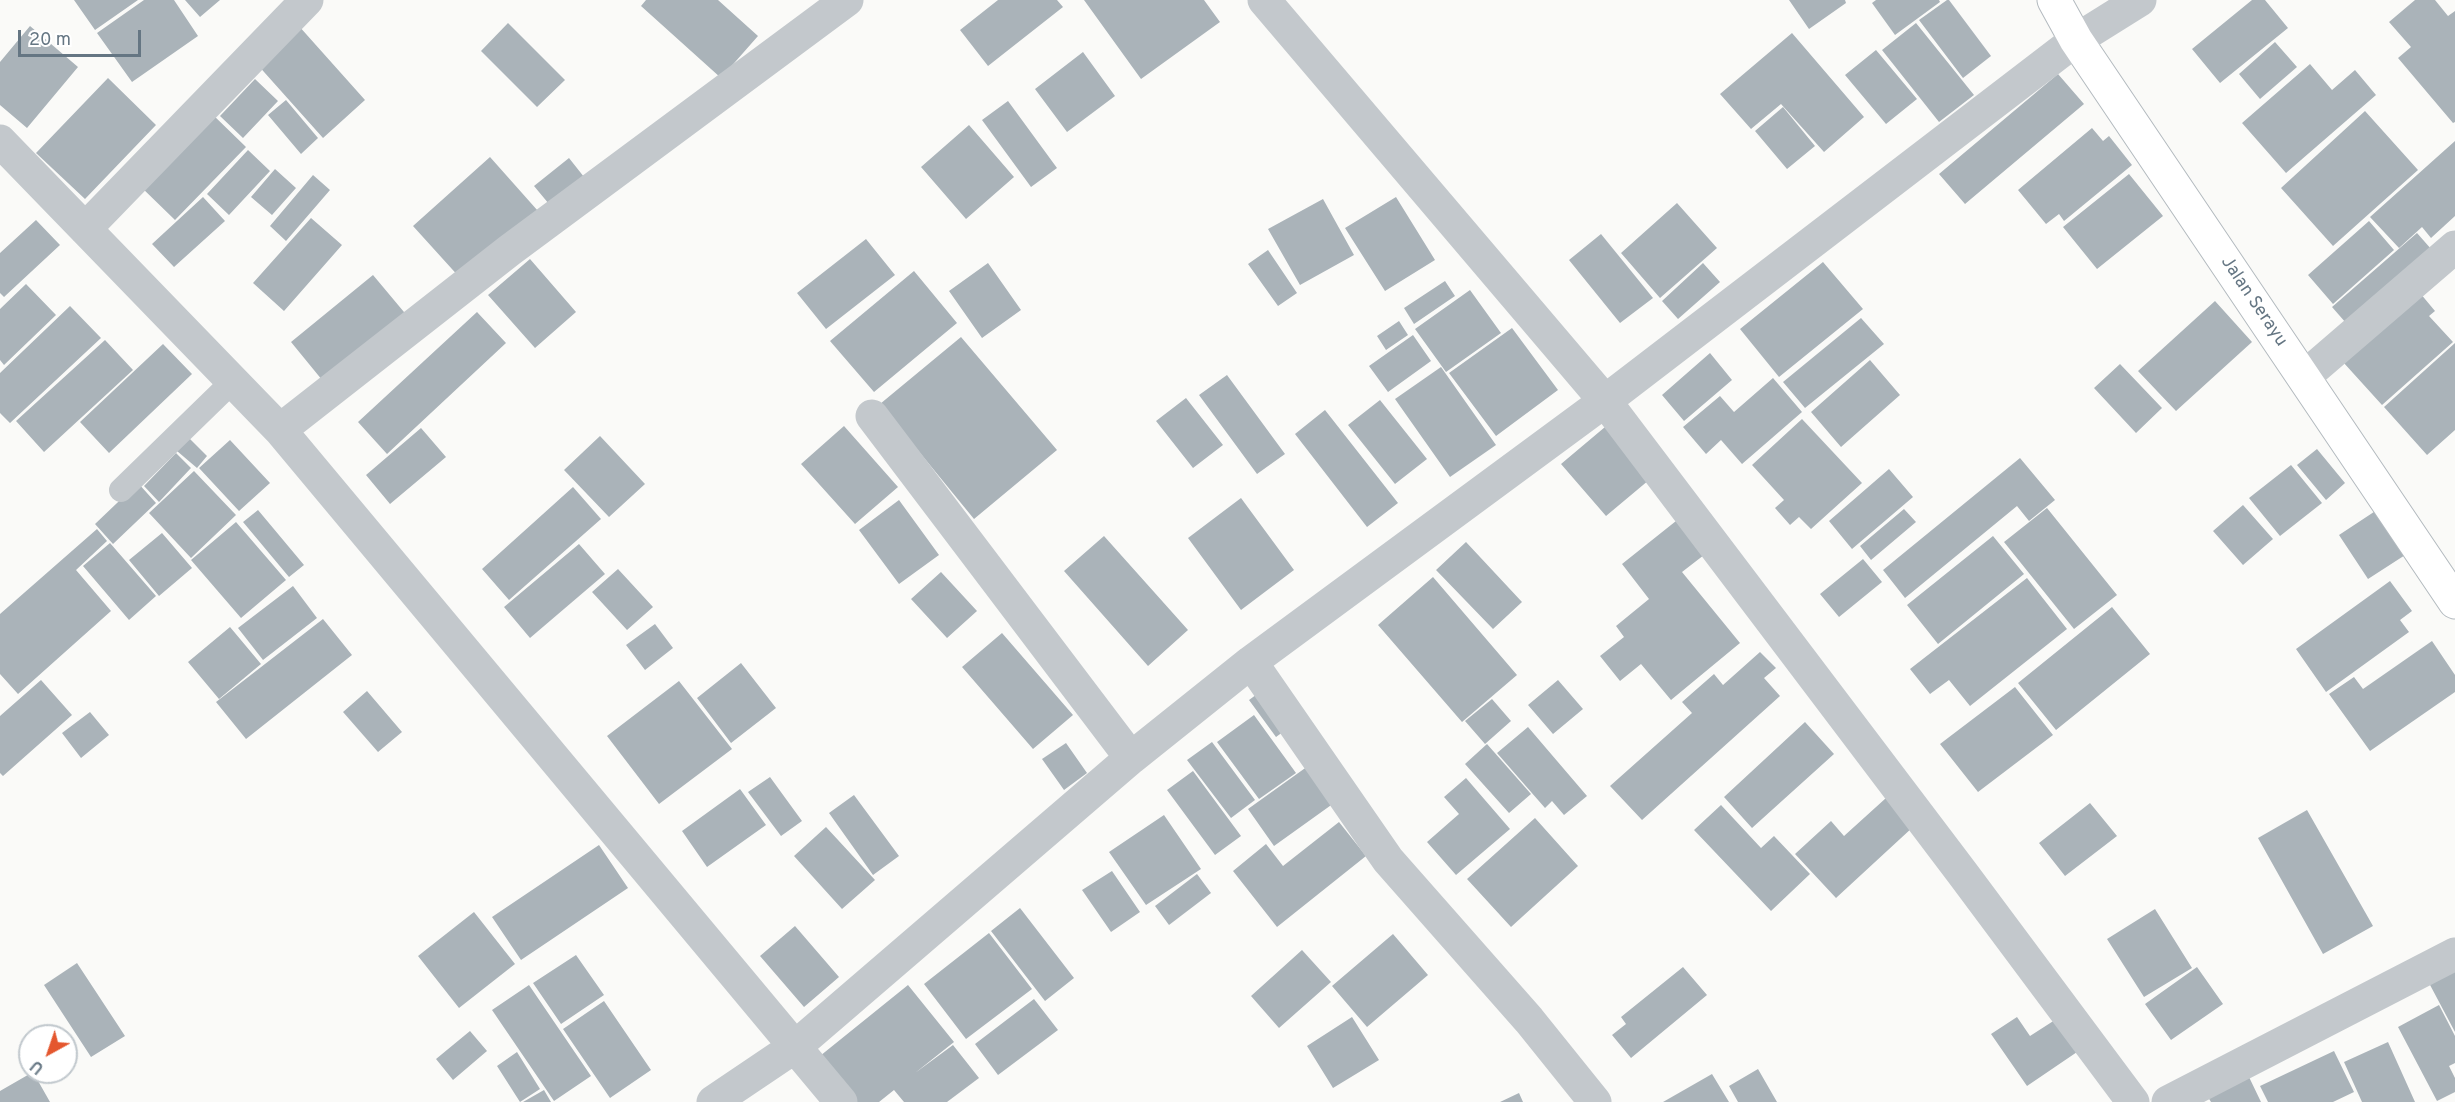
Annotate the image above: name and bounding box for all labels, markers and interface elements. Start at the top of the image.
scale bar [21,18,144,56]
text: 20 m [29,29,71,52]
street label: Jalan Serayu [2215,253,2291,351]
north arrow [18,1024,78,1084]
text: U [27,1055,49,1078]

